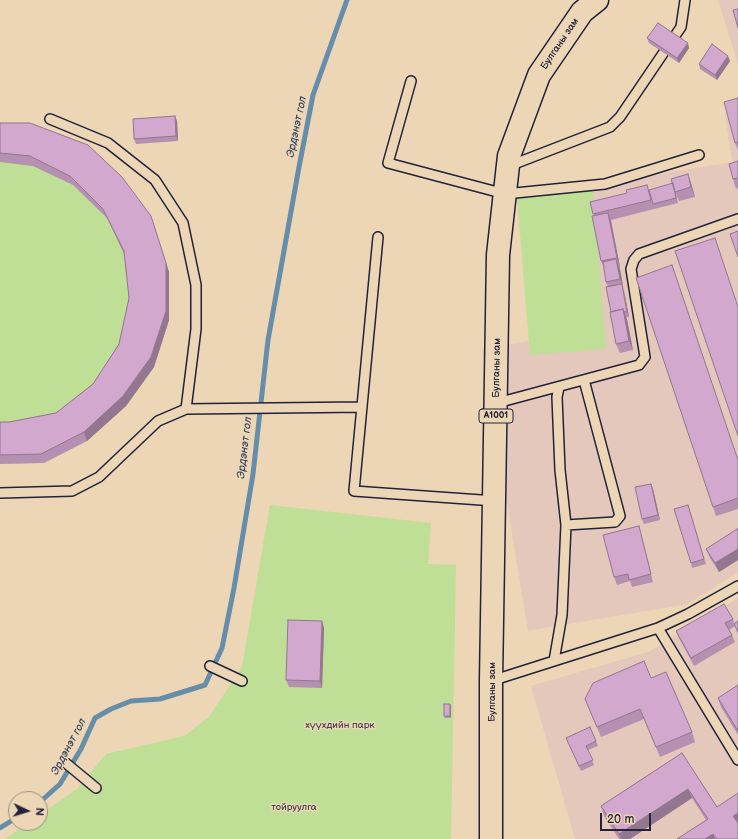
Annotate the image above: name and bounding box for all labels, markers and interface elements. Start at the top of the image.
street label: Булганы зам [538,16,582,72]
water label: Эрдэнэт гол [284,95,310,159]
street label: Булганы зам [490,338,504,398]
road number: A1001 [479,409,513,423]
water label: Эрдэнэт гол [235,416,255,480]
street label: Булганы зам [486,662,498,722]
water label: Эрдэнэт гол [49,716,89,778]
park label: хүүхдийн парк [305,719,375,731]
north arrow [8,791,48,831]
park label: тойруулга [271,801,317,813]
scale bar [602,805,653,831]
text: N [33,807,46,816]
text: 20 m [607,812,634,827]

